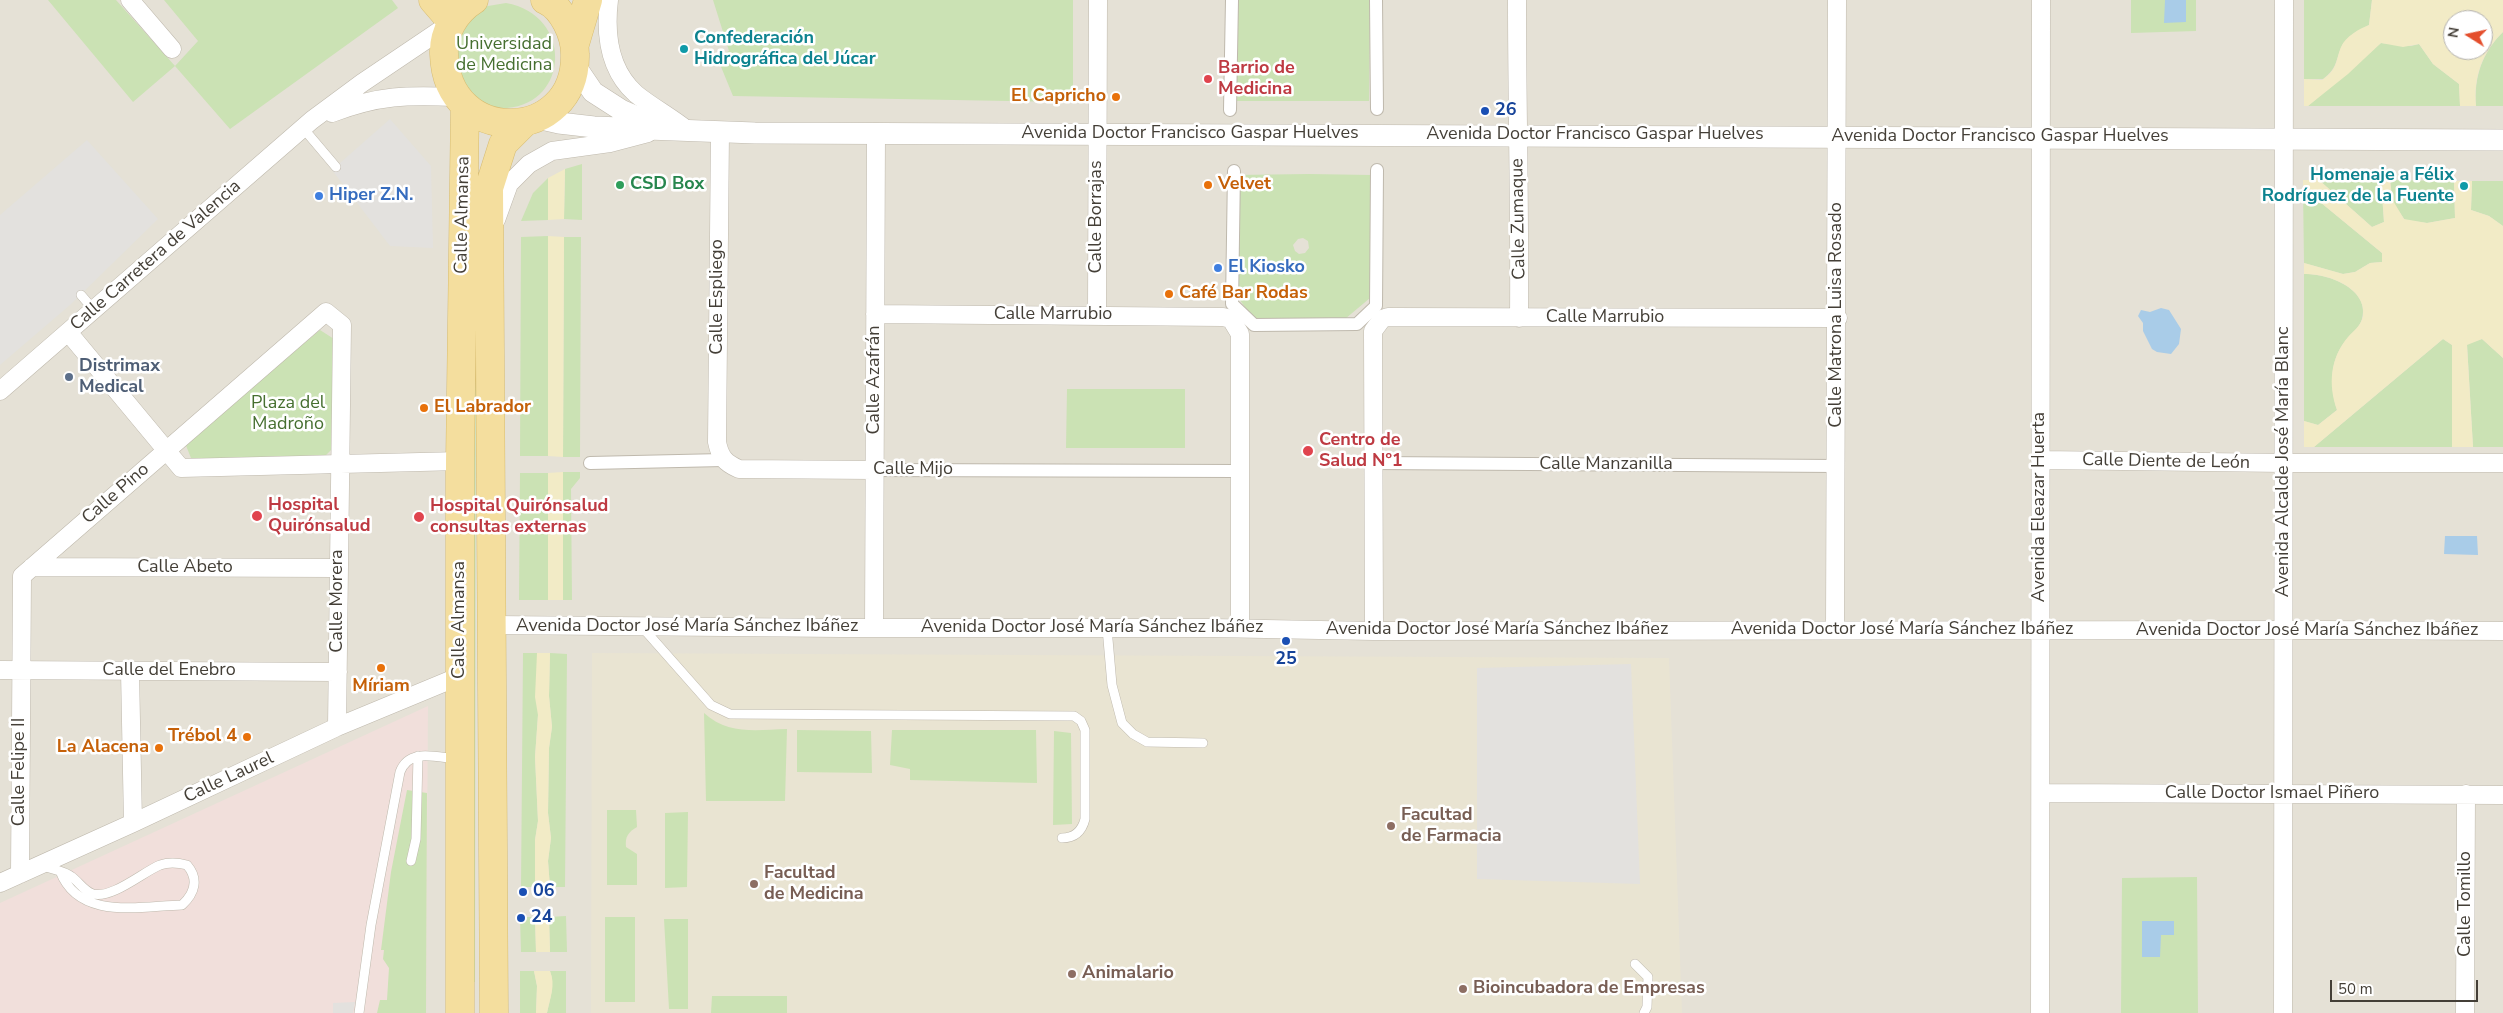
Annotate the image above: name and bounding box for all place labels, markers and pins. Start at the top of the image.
place label: Confederación Hidrográfica del Júcar [694,28,876,70]
marker: Confederación Hidrográfica del Júcar [678,43,690,55]
place label: Barrio de Medicina [1218,58,1295,100]
marker: Barrio de Medicina [1202,73,1214,85]
place label: El Capricho [1011,86,1106,108]
marker: El Capricho [1110,91,1122,103]
place label: 26 [1495,100,1517,122]
marker: 26 [1479,105,1491,117]
place label: Homenaje a Félix Rodríguez de la Fuente [2262,165,2454,208]
place label: CSD Box [630,174,704,196]
place label: Velvet [1218,174,1271,196]
marker: CSD Box [614,179,626,191]
marker: Velvet [1202,179,1214,191]
marker: Homenaje a Félix Rodríguez de la Fuente [2458,180,2470,192]
place label: Hiper Z.N. [329,185,413,207]
marker: Hiper Z.N. [313,190,325,202]
place label: El Kiosko [1228,257,1305,279]
marker: El Kiosko [1212,262,1224,274]
place label: Café Bar Rodas [1179,283,1308,305]
marker: Café Bar Rodas [1163,288,1175,300]
place label: Distrimax Medical [79,356,160,398]
marker: Distrimax Medical [63,371,75,383]
place label: El Labrador [434,397,531,419]
marker: El Labrador [418,402,430,414]
place label: Centro de Salud Nº1 [1319,430,1403,472]
marker: Centro de Salud Nº1 [1301,444,1315,458]
place label: Hospital Quirónsalud [268,495,371,538]
place label: Hospital Quirónsalud consultas externas [430,496,608,538]
marker: Hospital Quirónsalud [250,509,264,523]
marker: Hospital Quirónsalud consultas externas [412,510,426,524]
marker: 25 [1280,635,1292,647]
place label: 25 [1275,649,1297,671]
marker: Míriam [375,662,387,674]
place label: Míriam [352,676,410,698]
place label: Trébol 4 [168,726,237,748]
marker: Trébol 4 [241,731,253,743]
place label: La Alacena [57,737,149,759]
marker: La Alacena [153,742,165,754]
place label: Facultad de Farmacia [1401,805,1502,848]
marker: Facultad de Farmacia [1385,820,1397,832]
place label: Facultad de Medicina [764,863,864,906]
marker: Facultad de Medicina [748,878,760,890]
place label: 06 [533,881,555,903]
marker: 06 [517,886,529,898]
place label: 24 [531,907,553,929]
marker: 24 [515,912,527,924]
place label: Animalario [1082,963,1174,985]
marker: Animalario [1066,968,1078,980]
place label: Bioincubadora de Empresas [1473,978,1705,1000]
marker: Bioincubadora de Empresas [1457,983,1469,995]

